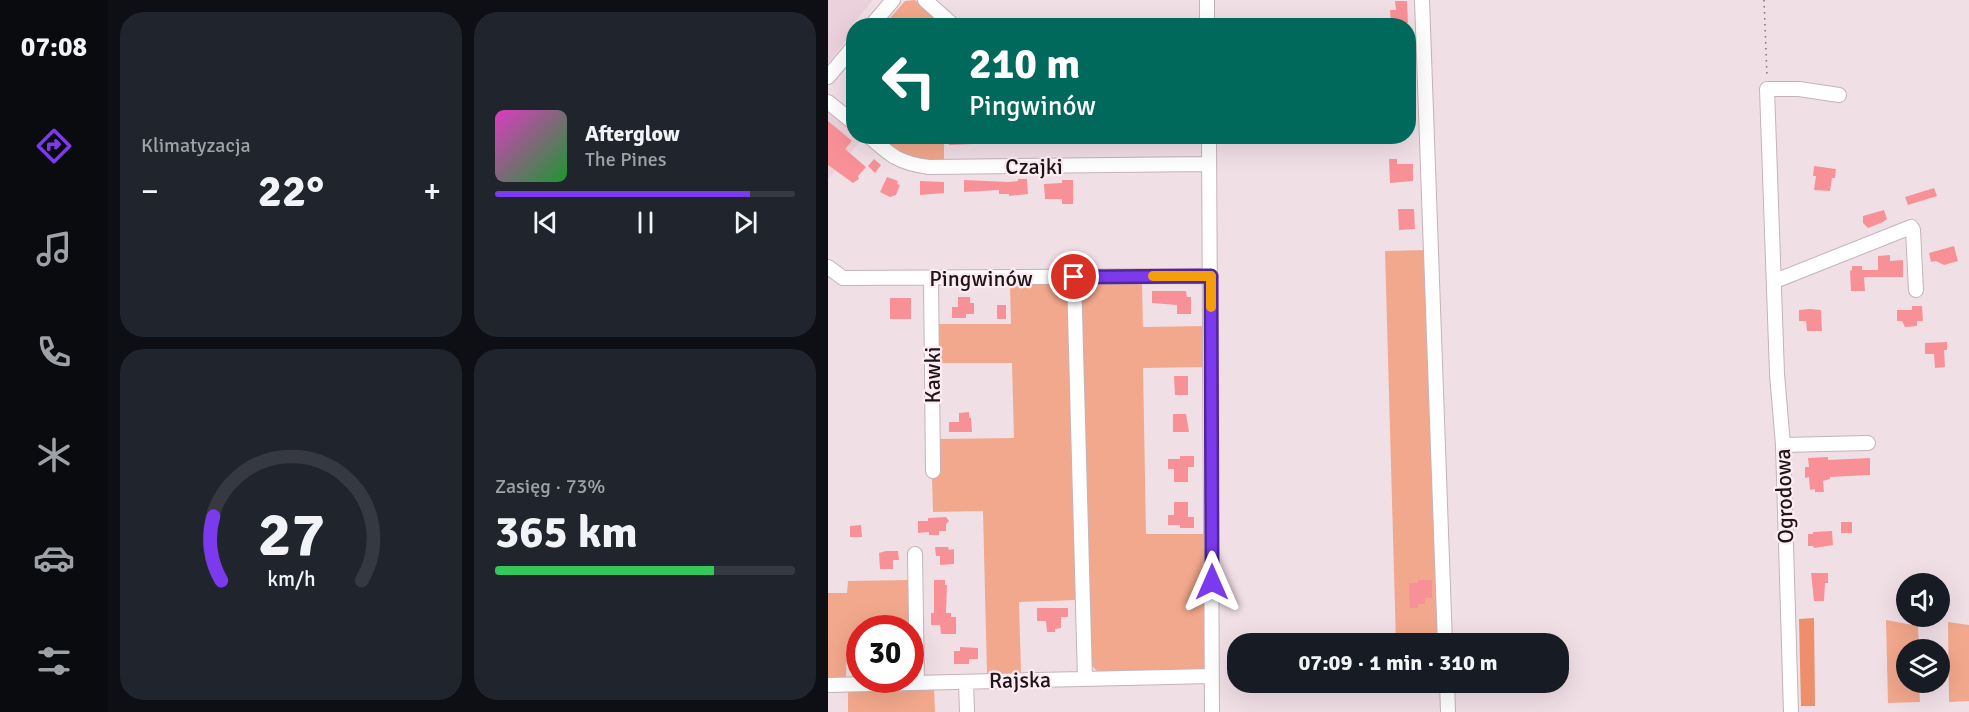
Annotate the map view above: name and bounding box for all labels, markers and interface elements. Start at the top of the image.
text: 07:08 [21,31,87,64]
text: 210 m [969,39,1080,90]
icon: left [870,42,948,120]
text: Pingwinów [969,90,1096,123]
text: Afterglow [585,120,680,147]
icon: directions [33,125,75,167]
text: Klimatyzacja [141,133,251,158]
text: The Pines [585,147,667,172]
street label: Czajki [1005,153,1063,180]
text: 22° [258,164,324,219]
text: − [141,171,159,212]
text: + [423,171,441,212]
icon: previous [529,206,562,239]
icon: pause [629,206,662,239]
icon: next [729,206,762,239]
icon: music [33,228,75,270]
pin [1048,251,1099,302]
icon: arrive [1057,260,1090,293]
street label: Pingwinów [929,265,1033,292]
icon: phone [33,331,75,373]
street label: Kawki [919,347,946,403]
icon: climate [33,434,75,476]
street label: Ogrodowa [1769,448,1799,544]
text: Zasięg · 73% [495,474,605,499]
text: 27 [257,496,325,573]
text: 365 km [495,505,638,560]
icon: car [33,537,75,579]
position arrow [1180,550,1244,614]
text: km/h [267,567,315,593]
map controls [1896,573,1950,693]
button: sound [1896,573,1950,627]
speed limit sign: 30 [846,615,924,693]
button: layers [1896,639,1950,693]
icon: filters [33,640,75,682]
text: 07:09 · 1 min · 310 m [1298,649,1498,676]
street label: Rajska [989,666,1051,694]

